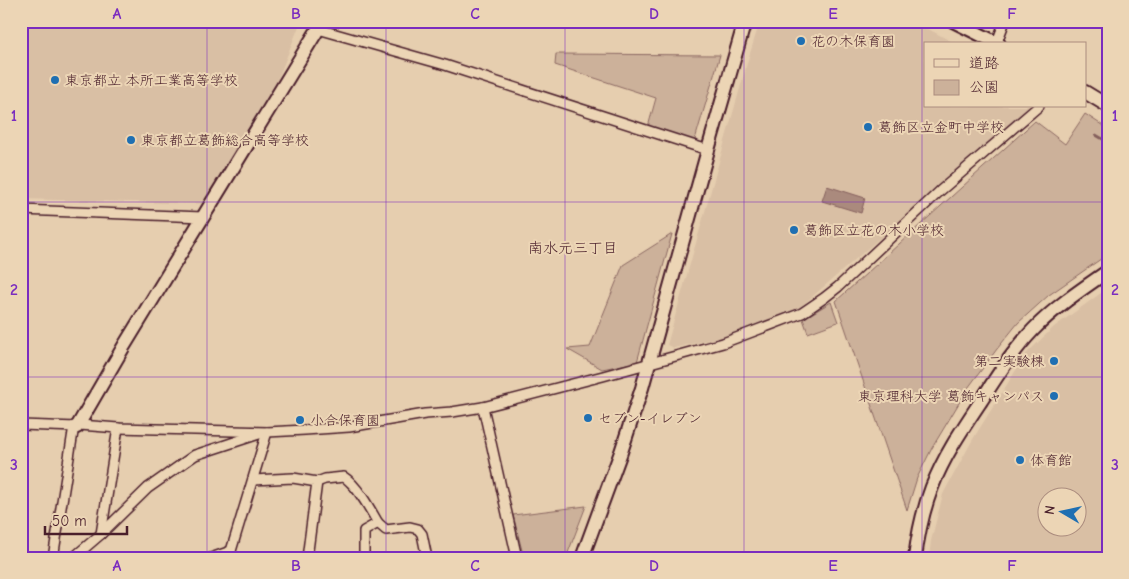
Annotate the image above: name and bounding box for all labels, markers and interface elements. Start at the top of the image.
text: A [113,5,122,23]
text: B [291,5,301,23]
text: C [470,5,480,23]
text: D [649,5,659,23]
text: E [828,5,838,23]
text: F [1007,5,1017,23]
place label: 花の木保育園 [811,33,895,50]
marker: 花の木保育園 [795,35,807,47]
legend [924,42,1086,108]
text: 道路 [969,54,999,72]
place label: 東京都立 本所工業高等学校 [65,72,238,89]
marker: 東京都立 本所工業高等学校 [49,74,61,86]
text: 公園 [969,78,999,96]
text: 1 [11,107,17,125]
text: 1 [1112,107,1118,125]
place label: 葛飾区立金町中学校 [878,119,1004,136]
marker: 葛飾区立金町中学校 [862,121,874,133]
place label: 東京都立葛飾総合高等学校 [141,132,309,149]
marker: 東京都立葛飾総合高等学校 [125,134,137,146]
place label: 葛飾区立花の木小学校 [804,222,944,239]
marker: 葛飾区立花の木小学校 [788,224,800,236]
district label: 南水元三丁目 [528,239,618,257]
text: 2 [10,281,18,299]
text: 2 [1111,281,1119,299]
place label: 第二実験棟 [974,353,1045,370]
marker: 第二実験棟 [1048,355,1060,367]
place label: 東京理科大学 葛飾キャンパス [858,388,1044,405]
marker: 東京理科大学 葛飾キャンパス [1048,390,1060,402]
place label: セブン-イレブン [598,410,702,427]
place label: 小合保育園 [310,412,380,429]
marker: セブン-イレブン [582,412,594,424]
marker: 小合保育園 [294,414,306,426]
place label: 体育館 [1030,452,1072,469]
marker: 体育館 [1014,454,1026,466]
text: 3 [10,456,18,474]
text: 3 [1111,456,1119,474]
north arrow [1036,486,1086,536]
scale bar [45,504,128,536]
text: N [1041,504,1059,516]
text: 50 m [52,512,87,530]
text: A [113,557,122,575]
text: B [291,557,301,575]
text: C [470,557,480,575]
text: D [649,557,659,575]
text: E [828,557,838,575]
text: F [1007,557,1017,575]

